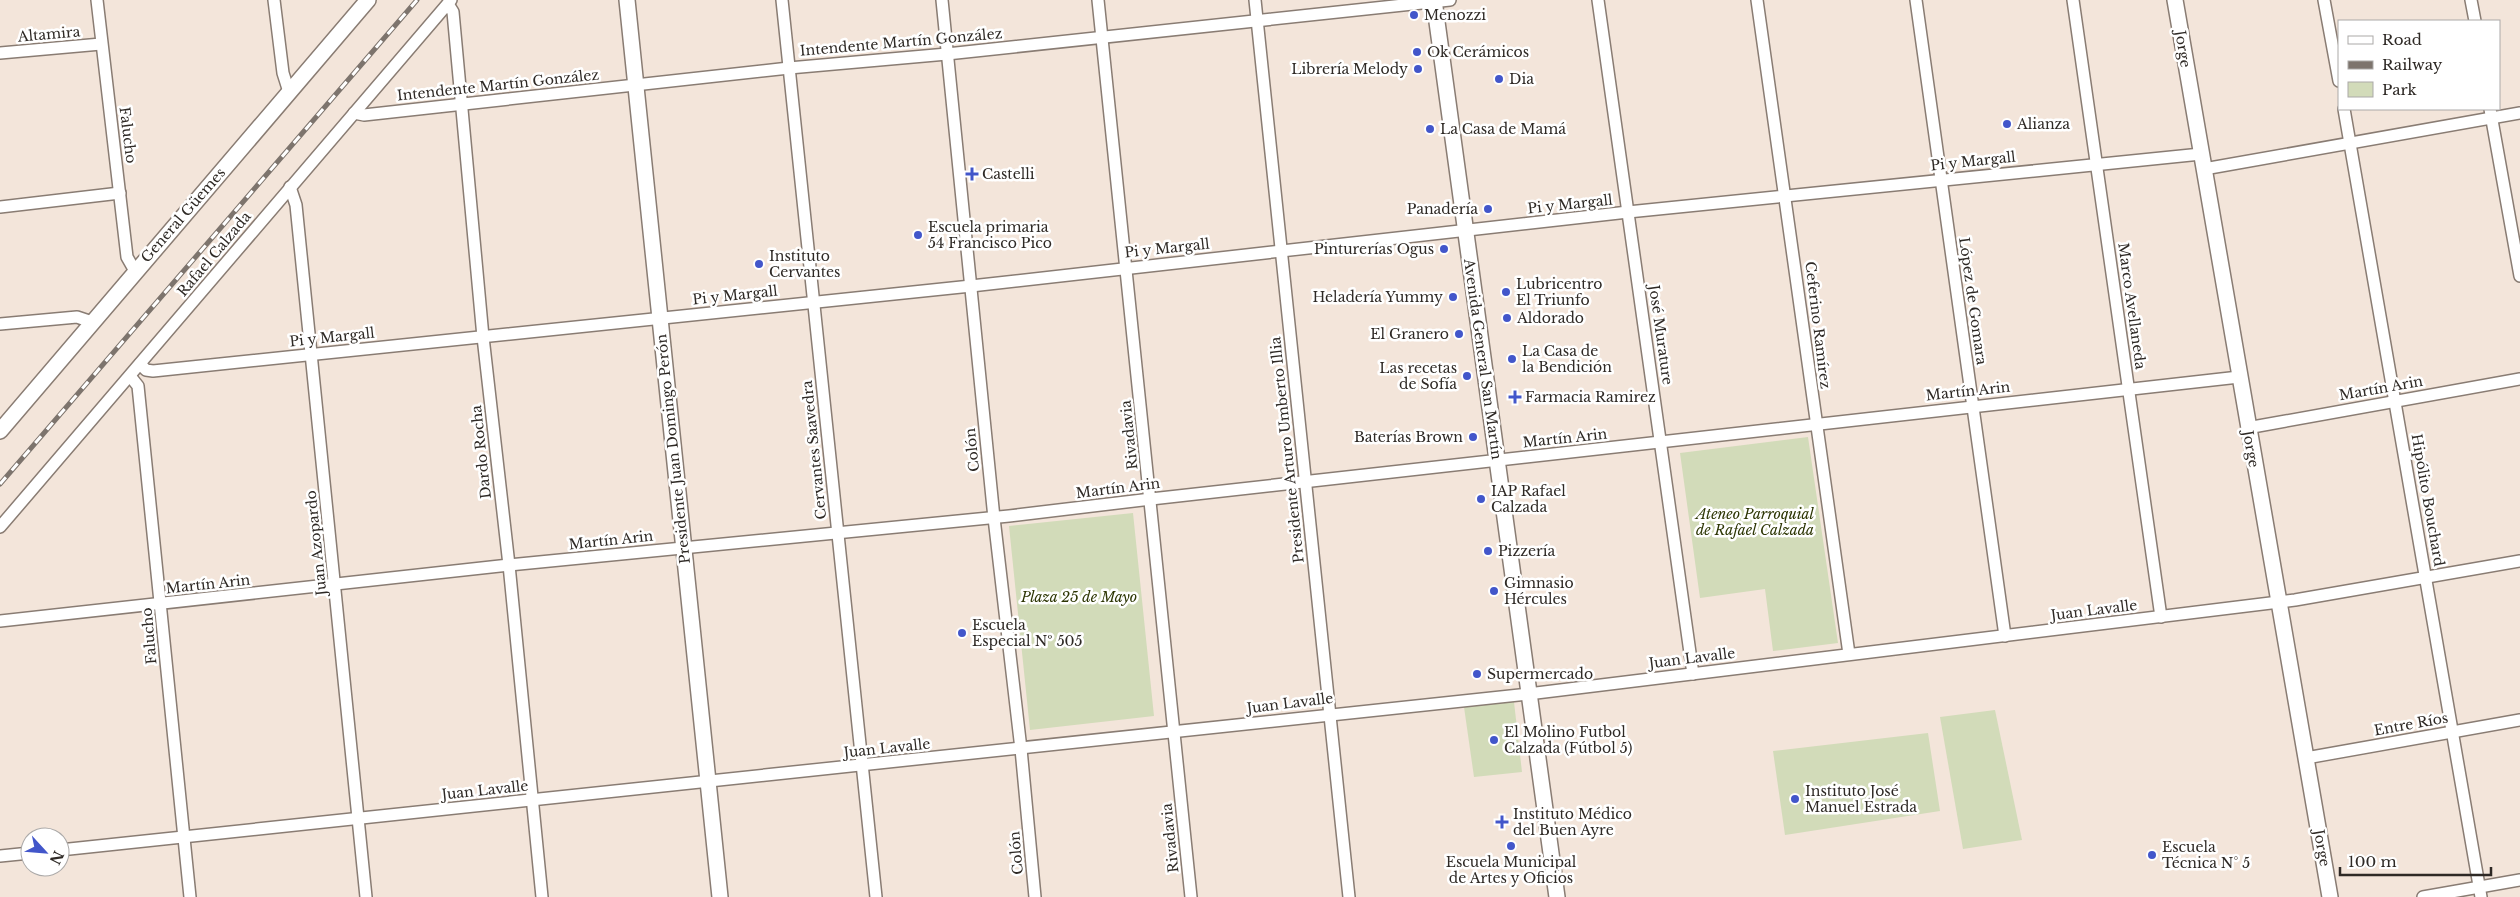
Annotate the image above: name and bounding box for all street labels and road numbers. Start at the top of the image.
street label: Altamira [16,22,81,46]
street label: Intendente Martín González [799,24,1003,60]
street label: Jorge [2171,27,2195,69]
street label: Intendente Martín González [396,65,600,105]
street label: Falucho [116,106,140,164]
street label: Pi y Margall [1930,148,2017,174]
street label: General Güemes [137,164,229,266]
street label: Pi y Margall [1527,191,1614,217]
street label: Rafael Calzada [173,208,255,300]
street label: Pi y Margall [1124,235,1211,261]
street label: López de Gomara [1955,236,1991,366]
street label: Marco Avellaneda [2114,242,2150,371]
street label: Avenida General San Martín [1460,257,1506,461]
street label: Ceferino Ramírez [1801,260,1835,390]
street label: Pi y Margall [692,282,779,308]
street label: José Murature [1645,282,1677,386]
street label: Pi y Margall [289,324,376,350]
street label: Presidente Juan Domingo Perón [652,333,694,565]
street label: Presidente Arturo Umberto Illia [1266,336,1308,564]
street label: Martín Arin [2338,372,2425,404]
street label: Martín Arin [1925,378,2011,404]
street label: Cervantes Saavedra [798,379,830,520]
street label: Rivadavia [1116,399,1142,471]
street label: Dardo Rocha [467,404,495,500]
street label: Martín Arin [1522,425,1608,451]
street label: Colón [961,427,983,473]
street label: Jorge [2239,427,2263,469]
street label: Hipólito Bouchard [2407,432,2449,568]
street label: Martín Arin [1075,474,1162,502]
street label: Juan Azopardo [302,490,331,598]
street label: Martín Arin [568,527,654,553]
street label: Martín Arin [165,571,251,597]
street label: Juan Lavalle [2048,596,2138,624]
street label: Falucho [138,607,160,665]
street label: Juan Lavalle [1646,644,1736,672]
street label: Juan Lavalle [1244,689,1334,717]
street label: Entre Ríos [2373,709,2449,739]
street label: Juan Lavalle [841,735,931,762]
street label: Juan Lavalle [439,777,529,804]
street label: Rivadavia [1157,802,1183,874]
street label: Jorge [2310,826,2334,868]
street label: Colón [1005,830,1027,876]

